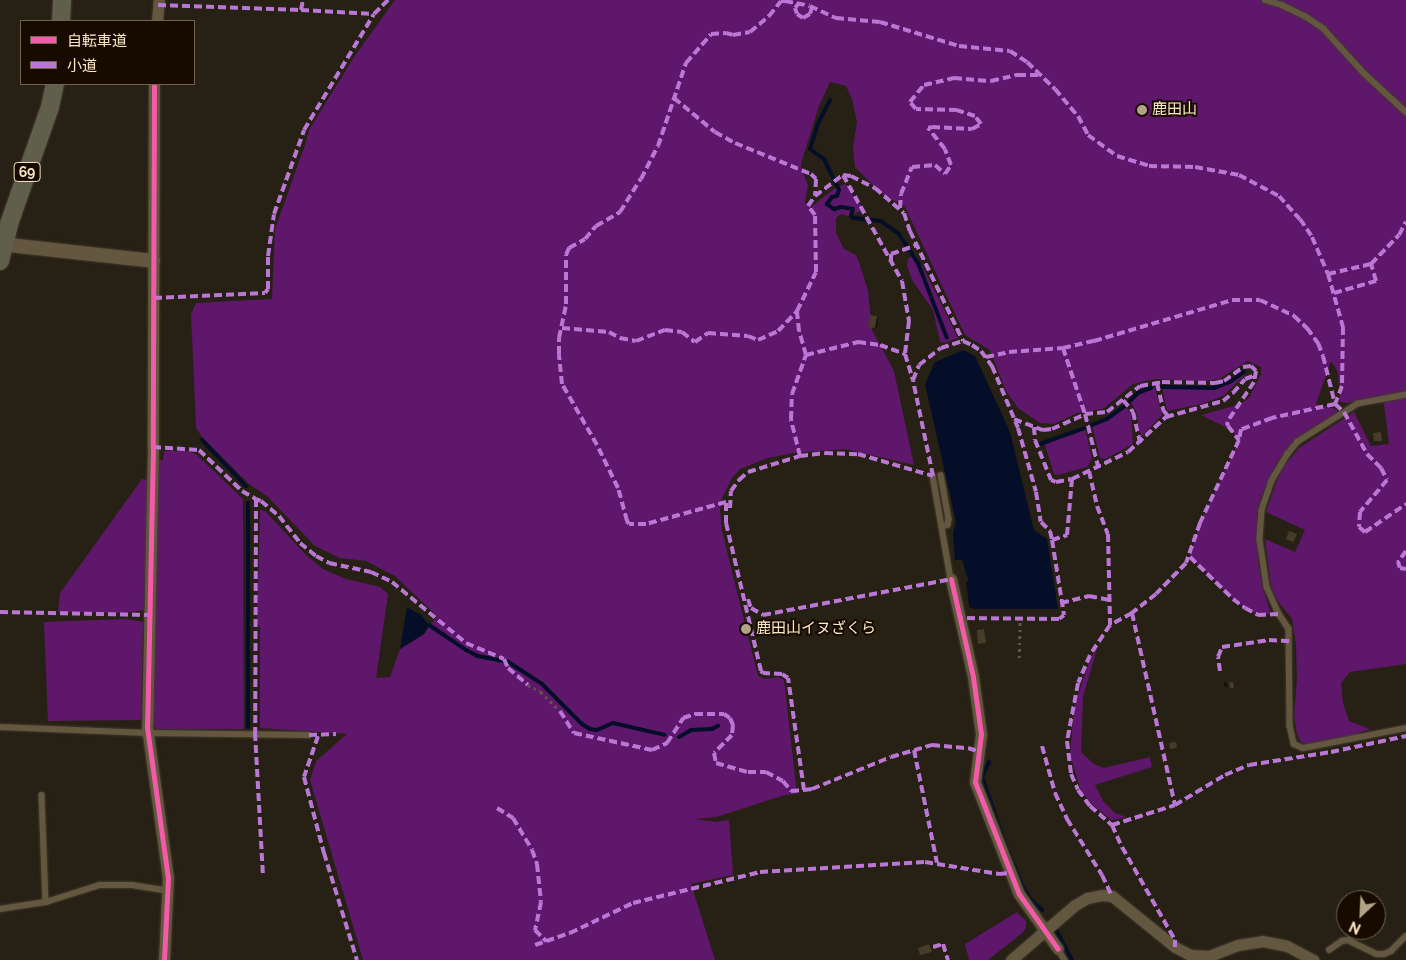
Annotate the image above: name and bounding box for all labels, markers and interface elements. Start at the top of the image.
legend [20,20,195,85]
text: 自転車道 [67,32,127,50]
text: 小道 [67,57,97,75]
place label: 鹿田山 [1152,101,1197,119]
marker: 鹿田山 [1136,104,1148,116]
road number: 69 [13,160,41,183]
place label: 鹿田山イヌざくら [756,620,876,638]
marker: 鹿田山イヌざくら [740,623,752,635]
north arrow [1336,890,1386,940]
text: N [1347,918,1363,937]

